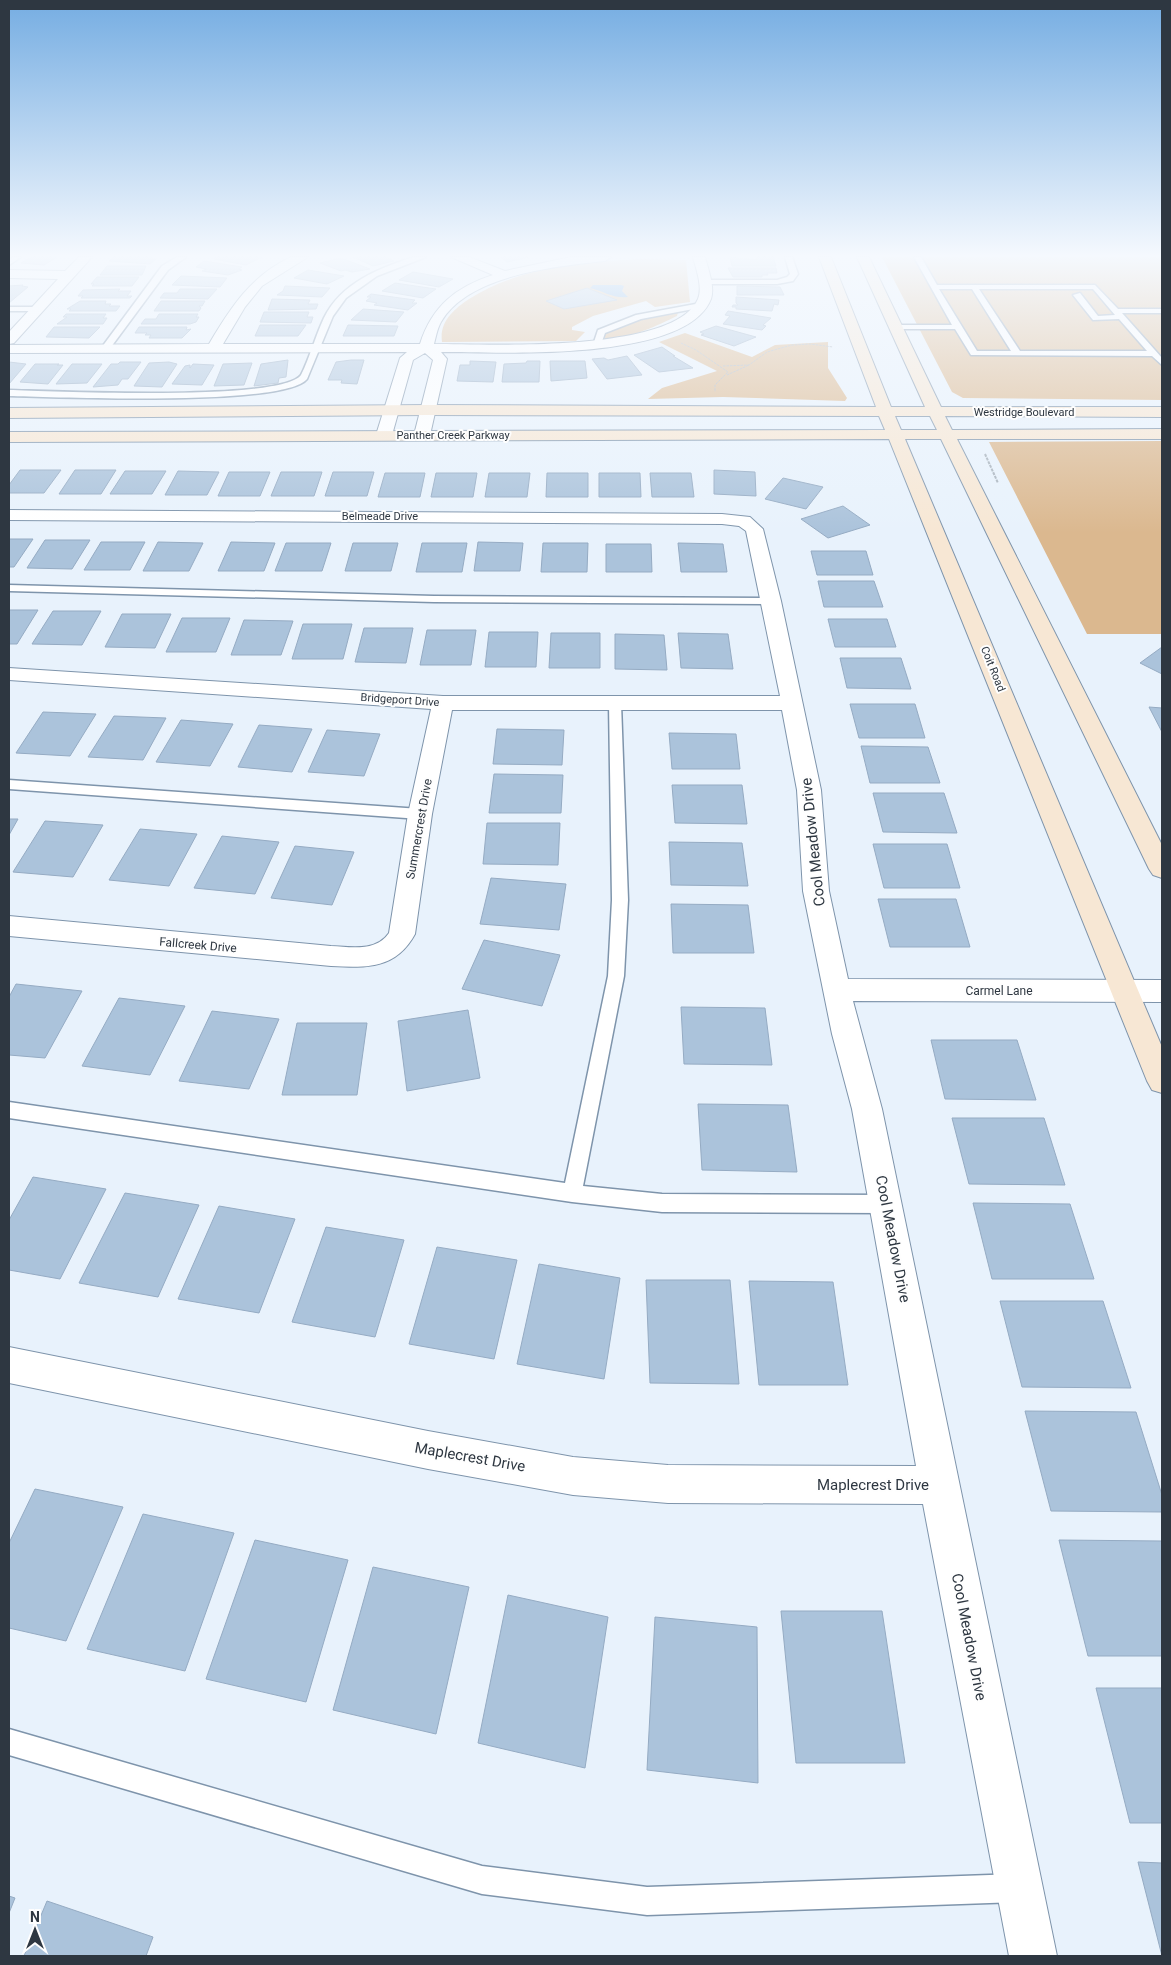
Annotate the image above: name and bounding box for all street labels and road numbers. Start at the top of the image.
street label: Westridge Boulevard [974,406,1074,419]
street label: Panther Creek Parkway [396,429,510,442]
street label: Belmeade Drive [342,510,418,523]
street label: Coit Road [978,644,1008,694]
street label: Bridgeport Drive [360,691,440,709]
street label: Cool Meadow Drive [797,777,829,907]
street label: Summercrest Drive [403,778,435,880]
street label: Fallcreek Drive [159,935,237,955]
street label: Carmel Lane [965,984,1033,998]
street label: Cool Meadow Drive [872,1174,914,1304]
street label: Maplecrest Drive [413,1438,527,1476]
street label: Maplecrest Drive [817,1476,929,1494]
street label: Cool Meadow Drive [948,1572,990,1702]

